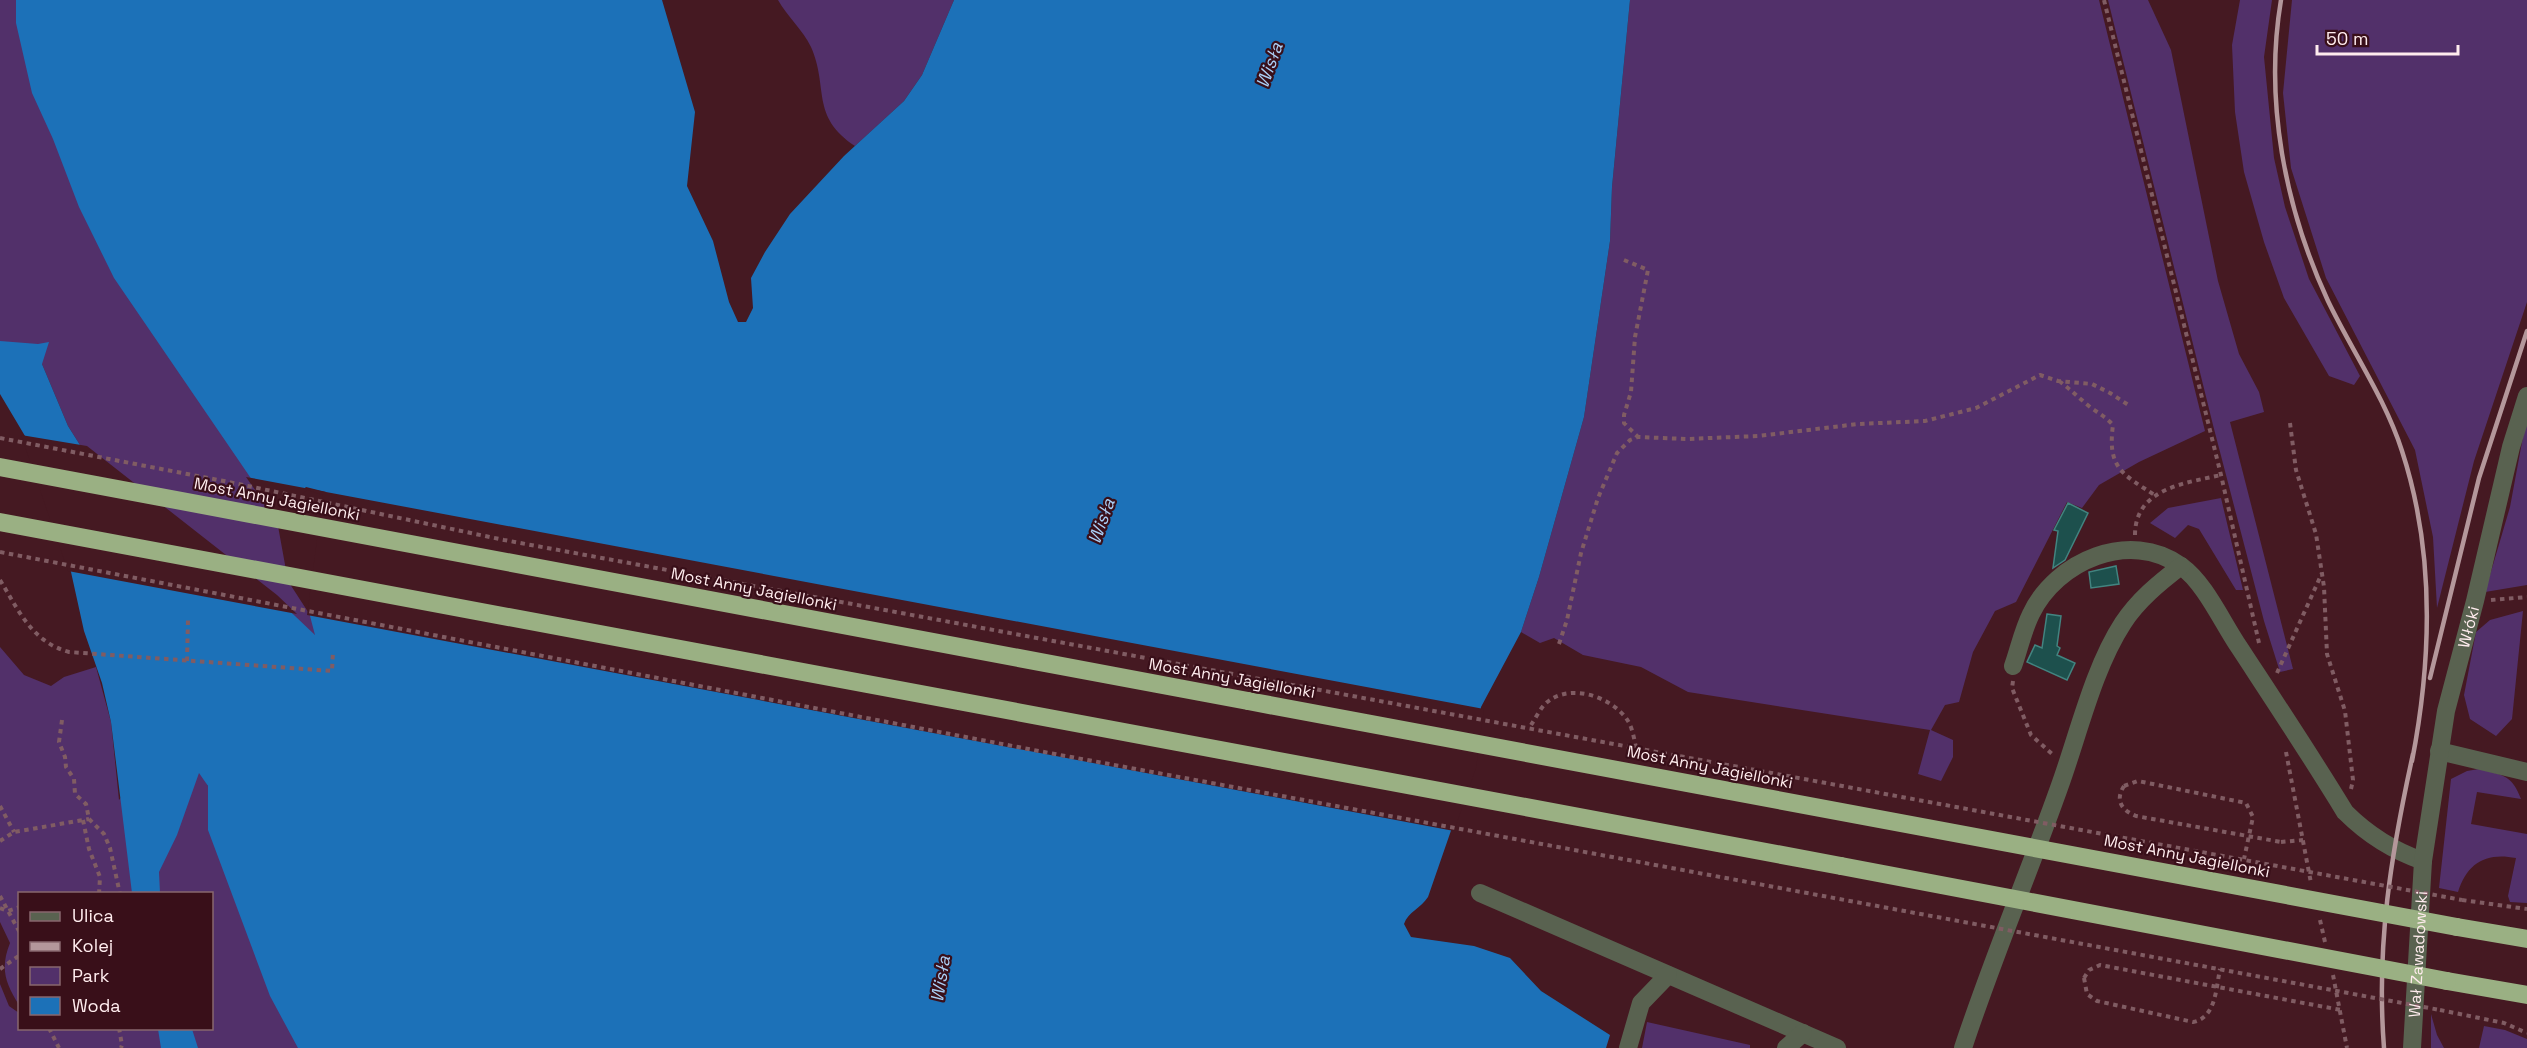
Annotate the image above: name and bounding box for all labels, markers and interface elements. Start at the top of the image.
scale bar [2317,18,2458,56]
text: 50 m [2326,27,2368,50]
water label: Wisła [1250,39,1288,91]
street label: Most Anny Jagiellonki [192,473,362,525]
water label: Wisła [1082,495,1120,547]
street label: Most Anny Jagiellonki [669,563,839,615]
street label: Włóki [2453,604,2484,650]
street label: Most Anny Jagiellonki [1147,653,1317,703]
street label: Most Anny Jagiellonki [1625,741,1795,793]
street label: Most Anny Jagiellonki [2102,830,2272,882]
street label: Wał Zawadowski [2403,890,2432,1018]
legend [18,892,213,1030]
text: Ulica [72,904,114,927]
text: Kolej [72,934,113,957]
water label: Wisła [925,954,955,1004]
text: Park [72,964,110,987]
text: Woda [72,994,121,1017]

